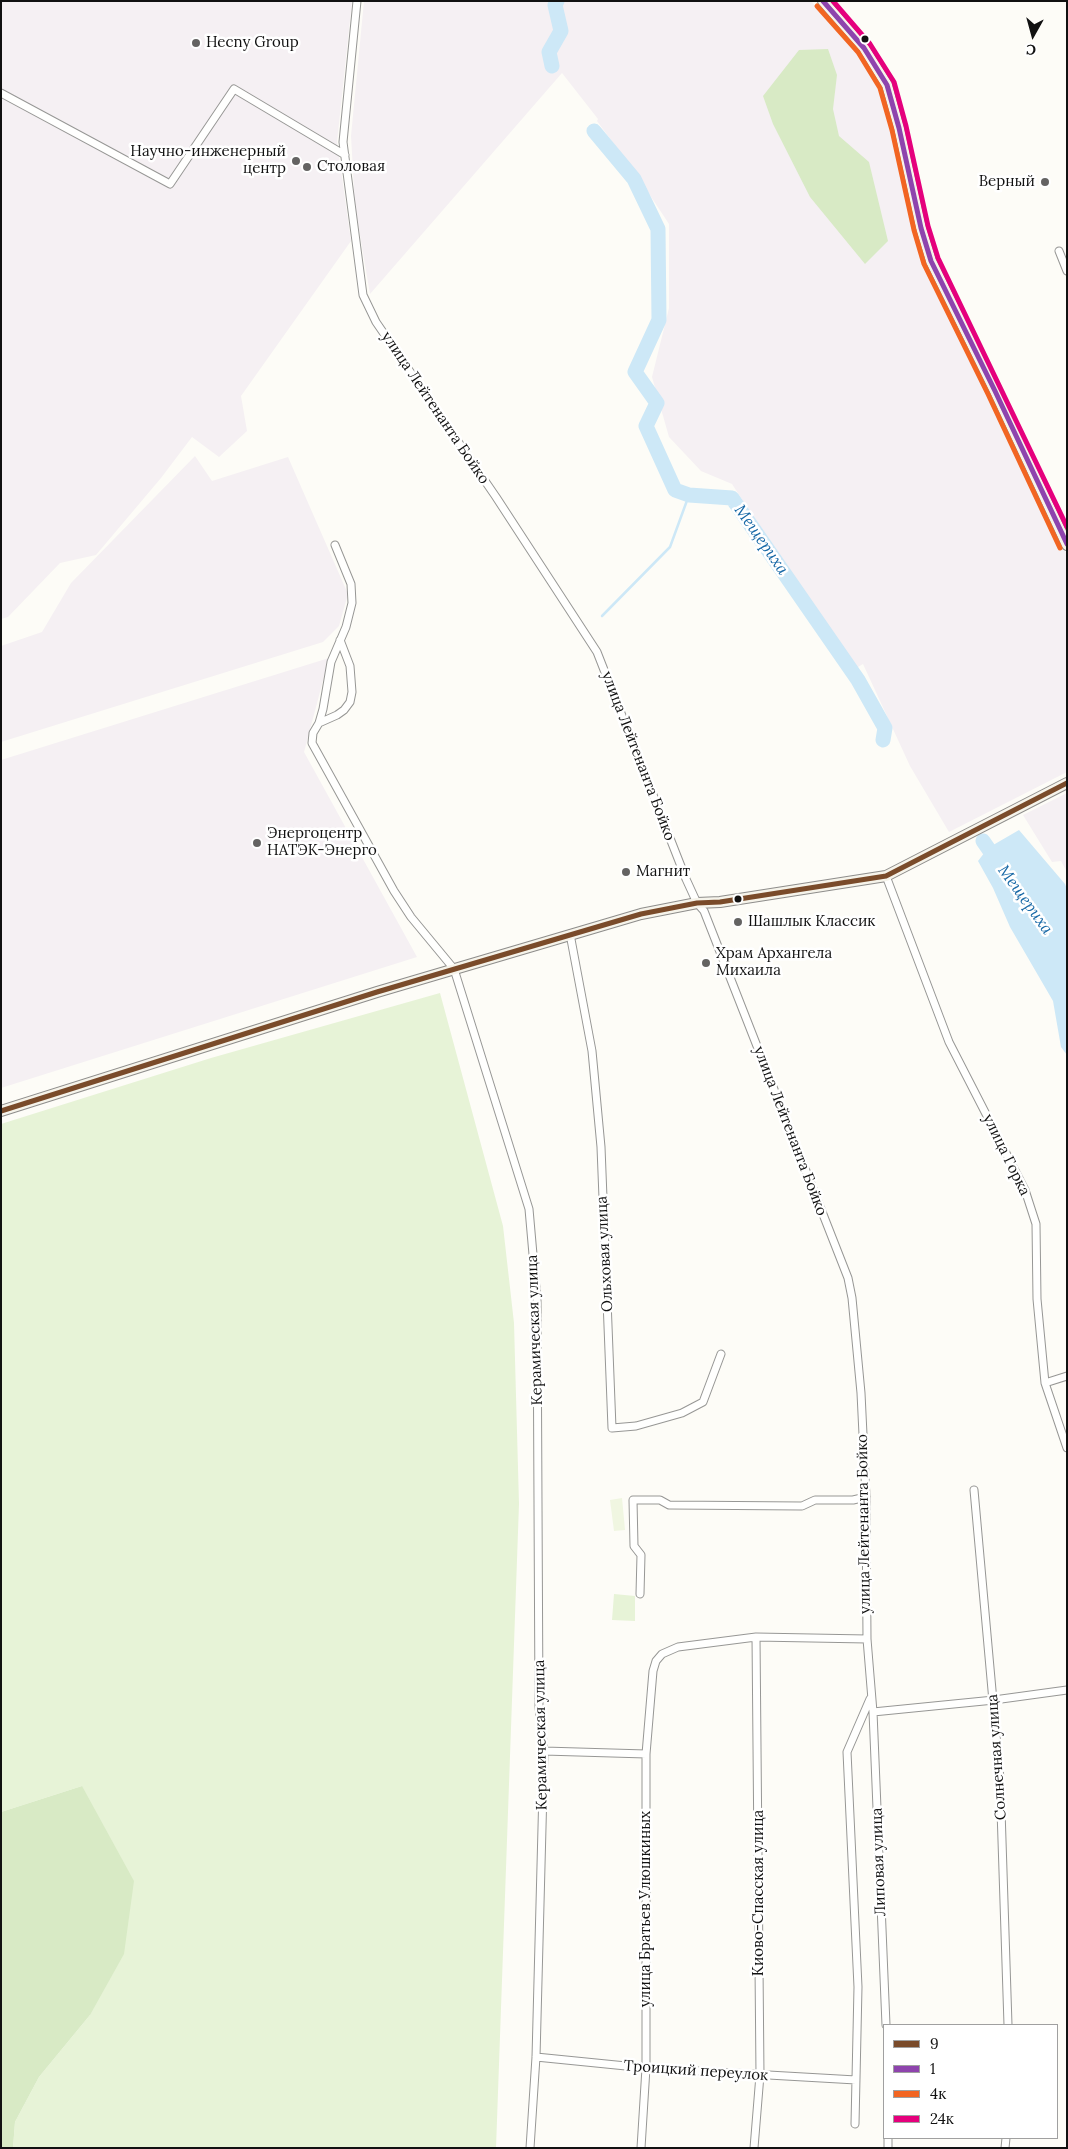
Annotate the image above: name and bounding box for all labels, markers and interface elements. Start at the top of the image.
north arrow [1008,10,1058,60]
place label: Hecny Group [206,34,299,52]
unlabelled marker [860,34,870,44]
marker: Hecny Group [190,37,202,49]
text: С [1025,40,1037,59]
place label: Научно-инженерный центр [130,143,286,178]
marker: Научно-инженерный центр [290,155,302,167]
place label: Столовая [317,158,385,176]
marker: Столовая [301,161,313,173]
place label: Верный [979,173,1035,191]
marker: Верный [1039,176,1051,188]
street label: улица Лейтенанта Бойко [377,328,493,488]
water label: Мещериха [730,501,792,579]
street label: улица Лейтенанта Бойко [597,669,679,843]
place label: Энергоцентр НАТЭК-Энерго [267,825,377,860]
marker: Энергоцентр НАТЭК-Энерго [251,837,263,849]
water label: Мещериха [994,862,1056,938]
place label: Магнит [636,863,690,881]
marker: Магнит [620,866,632,878]
unlabelled marker [733,894,743,904]
place label: Шашлык Классик [748,913,875,931]
marker: Шашлык Классик [732,916,744,928]
place label: Храм Архангела Михаила [716,945,832,980]
marker: Храм Архангела Михаила [700,957,712,969]
street label: улица Лейтенанта Бойко [749,1044,831,1218]
street label: улица Горка [978,1111,1034,1199]
street label: Ольховая улица [593,1196,617,1312]
street label: Керамическая улица [523,1254,547,1406]
street label: улица Лейтенанта Бойко [853,1434,875,1614]
street label: Керамическая улица [531,1659,551,1811]
street label: Солнечная улица [984,1693,1010,1821]
street label: Липовая улица [868,1807,890,1917]
street label: Киово-Спасская улица [750,1810,768,1976]
street label: улица Братьев Улюшкиных [637,1811,655,2007]
legend [883,2024,1058,2139]
text: 9 [930,2034,939,2053]
street label: Троицкий переулок [623,2057,769,2085]
text: 1 [930,2059,935,2078]
text: 4к [930,2084,946,2103]
text: 24к [930,2109,954,2128]

